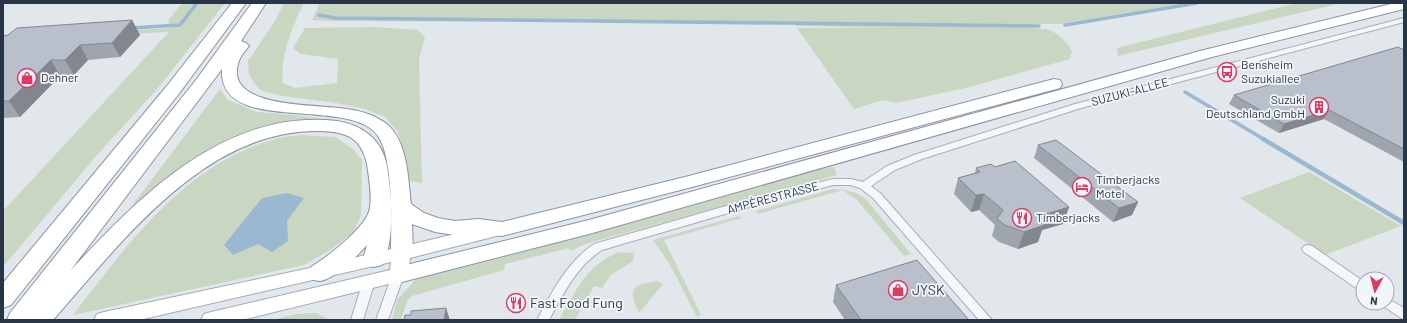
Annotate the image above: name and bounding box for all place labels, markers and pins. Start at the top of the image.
place label: Bensheim Suzukiallee [1241,57,1300,85]
bus stop icon: Bensheim Suzukiallee [1216,61,1238,83]
shop icon: Dehner [16,67,38,89]
place label: Dehner [41,70,79,84]
place label: Suzuki Deutschland GmbH [1206,92,1305,120]
building icon: Suzuki Deutschland GmbH [1308,96,1330,118]
place label: Timberjacks Motel [1096,172,1160,200]
hotel icon: Timberjacks Motel [1071,176,1093,198]
restaurant icon: Timberjacks [1011,207,1033,229]
place label: Timberjacks [1036,210,1100,224]
shop icon: JYSK [887,279,909,301]
place label: JYSK [912,281,945,298]
restaurant icon: Fast Food Fung [505,292,527,314]
place label: Fast Food Fung [530,294,623,311]

